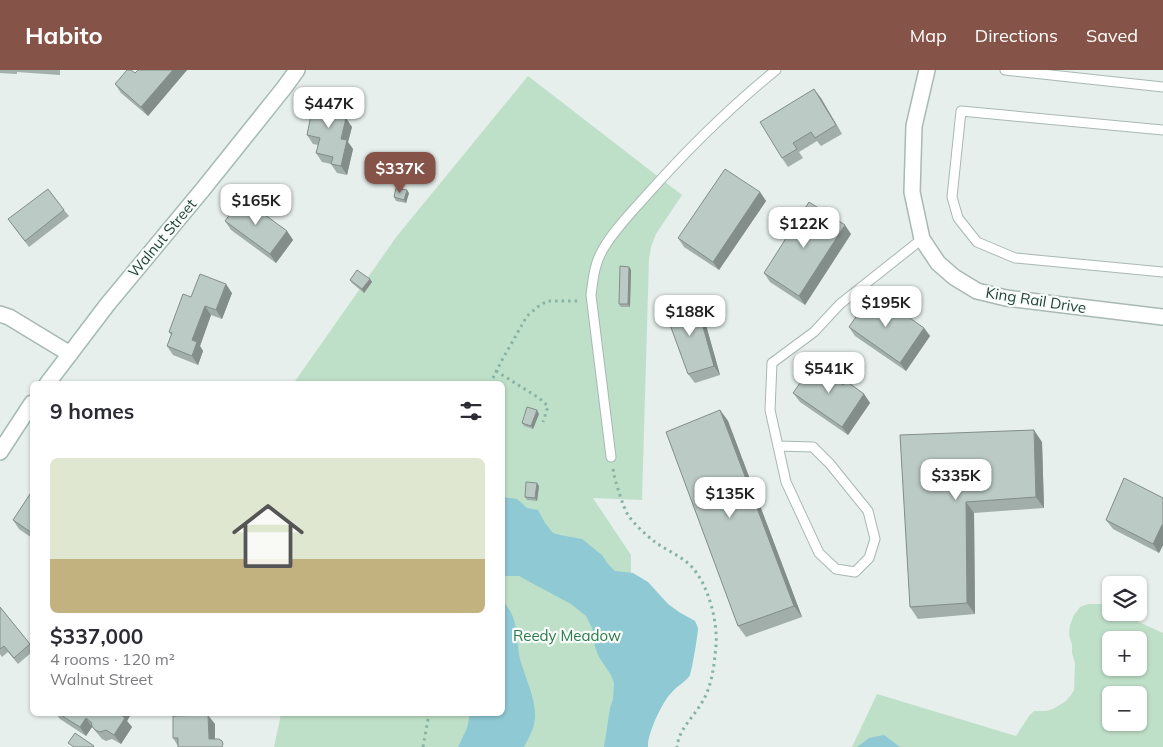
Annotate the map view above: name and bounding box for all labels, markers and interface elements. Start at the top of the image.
text: Habito [25,20,103,50]
text: Map [910,24,947,47]
text: Directions [975,24,1058,47]
text: Saved [1086,24,1138,47]
pin: $447K [294,87,364,129]
text: $447K [304,93,354,113]
pin: $337K [365,152,435,194]
text: $337K [375,158,425,178]
pin: $165K [221,184,291,226]
text: $165K [231,190,281,210]
street label: Walnut Street [124,195,200,281]
pin: $122K [769,206,839,249]
text: $122K [779,213,829,233]
street label: King Rail Drive [984,283,1088,317]
pin: $195K [851,286,921,328]
text: $195K [861,292,911,312]
pin: $188K [655,294,725,337]
text: $188K [665,301,715,321]
pin: $541K [794,352,864,394]
text: $541K [804,358,854,378]
icon: filters [457,397,485,425]
text: 9 homes [50,398,134,424]
pin: $335K [921,458,991,501]
text: $335K [931,465,981,485]
pin: $135K [695,476,765,519]
text: $135K [705,483,755,503]
icon: home [223,491,313,581]
map controls [1102,576,1147,731]
button: layers [1102,576,1147,621]
text: $337,000 [50,623,143,649]
park label: Reedy Meadow [513,626,621,645]
button: + [1102,631,1147,676]
text: 4 rooms · 120 m² [50,649,175,669]
text: Walnut Street [50,669,153,689]
button: − [1102,686,1147,731]

